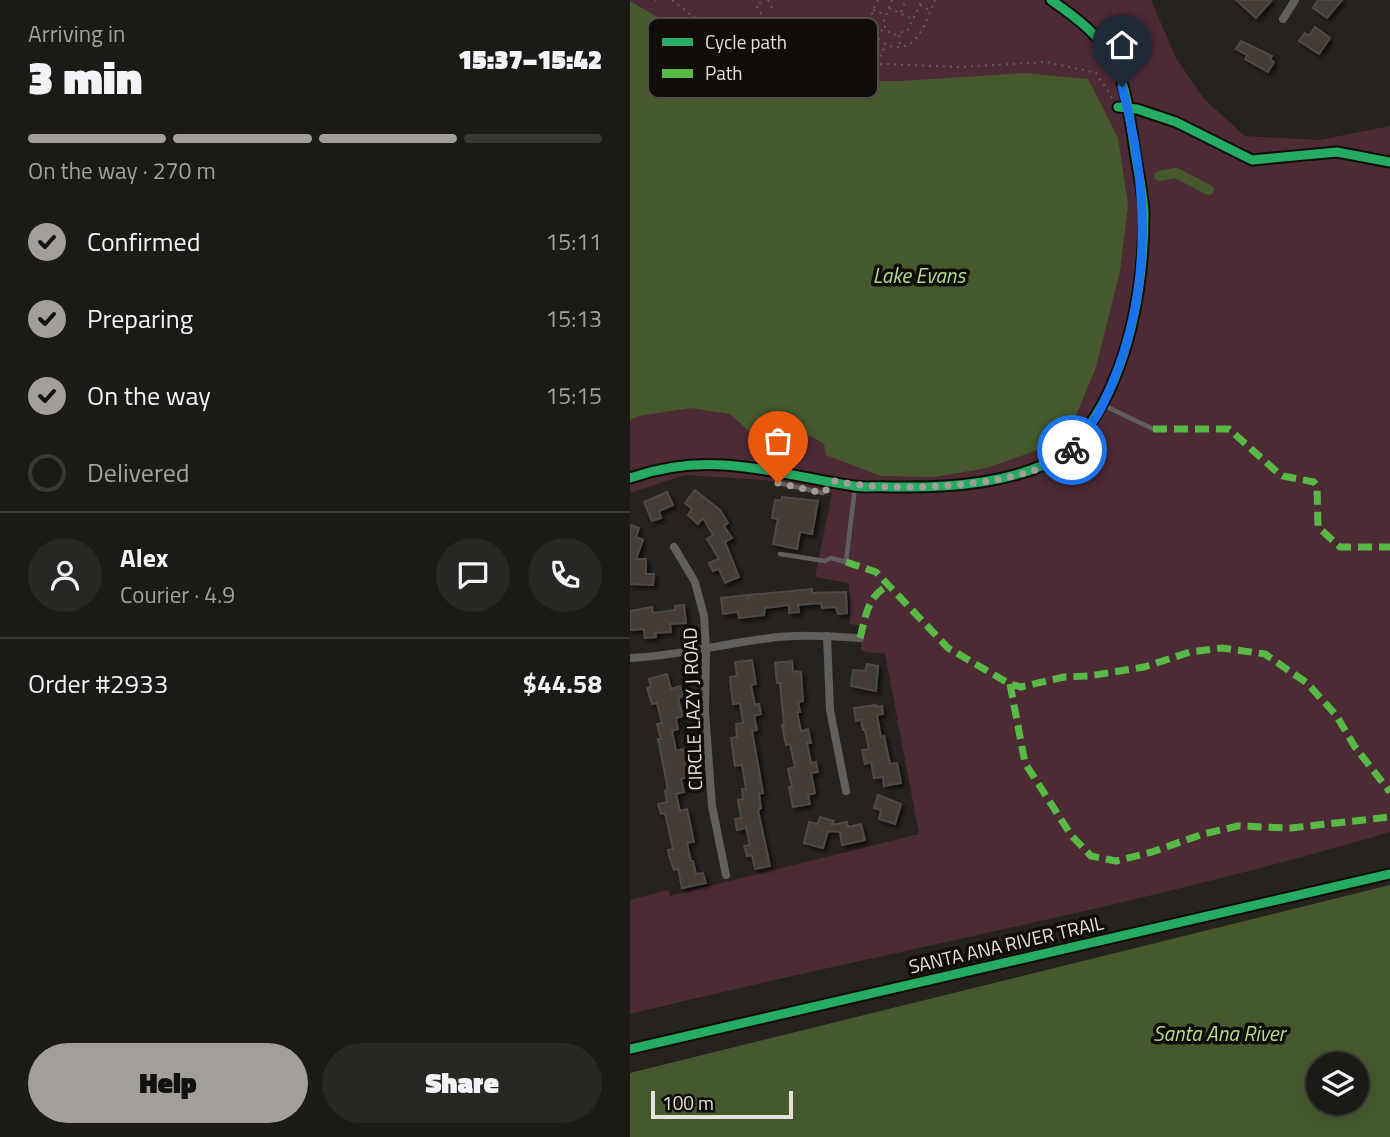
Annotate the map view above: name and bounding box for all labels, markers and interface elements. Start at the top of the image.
pin [1092,15,1152,87]
text: Arriving in [28,16,125,51]
legend [648,18,878,98]
icon: home [1103,26,1141,64]
text: Cycle path [705,27,787,56]
text: 15:37–15:42 [458,40,602,79]
text: 3 min [28,42,142,112]
text: Path [705,58,743,87]
text: On the way · 270 m [28,153,216,188]
text: Confirmed [87,222,201,261]
icon: check [28,223,66,261]
text: 15:11 [545,224,602,259]
water label: Lake Evans [873,259,967,291]
text: Preparing [87,299,193,338]
icon: check [28,300,66,338]
text: 15:13 [545,301,602,336]
text: On the way [87,376,211,415]
icon: check [28,377,66,415]
text: 15:15 [545,378,602,413]
pin [748,411,808,483]
courier [1037,415,1107,485]
icon: bag [759,422,797,460]
icon: bike [1053,431,1091,469]
text: Delivered [87,453,190,492]
button: person [28,538,102,612]
text: Alex [120,538,168,577]
button: chat [436,538,510,612]
button: phone [528,538,602,612]
text: Courier · 4.9 [120,577,235,612]
street label: CIRCLE LAZY J ROAD [675,627,709,791]
text: Order #2933 [28,664,168,703]
text: $44.58 [523,664,602,703]
street label: SANTA ANA RIVER TRAIL [906,907,1106,981]
water label: Santa Ana River [1153,1017,1287,1049]
button: Help [28,1043,308,1123]
button: Share [322,1043,602,1123]
map controls [1306,1052,1369,1115]
button: layers [1306,1052,1369,1115]
scale bar [651,1088,793,1120]
text: 100 m [662,1088,714,1117]

